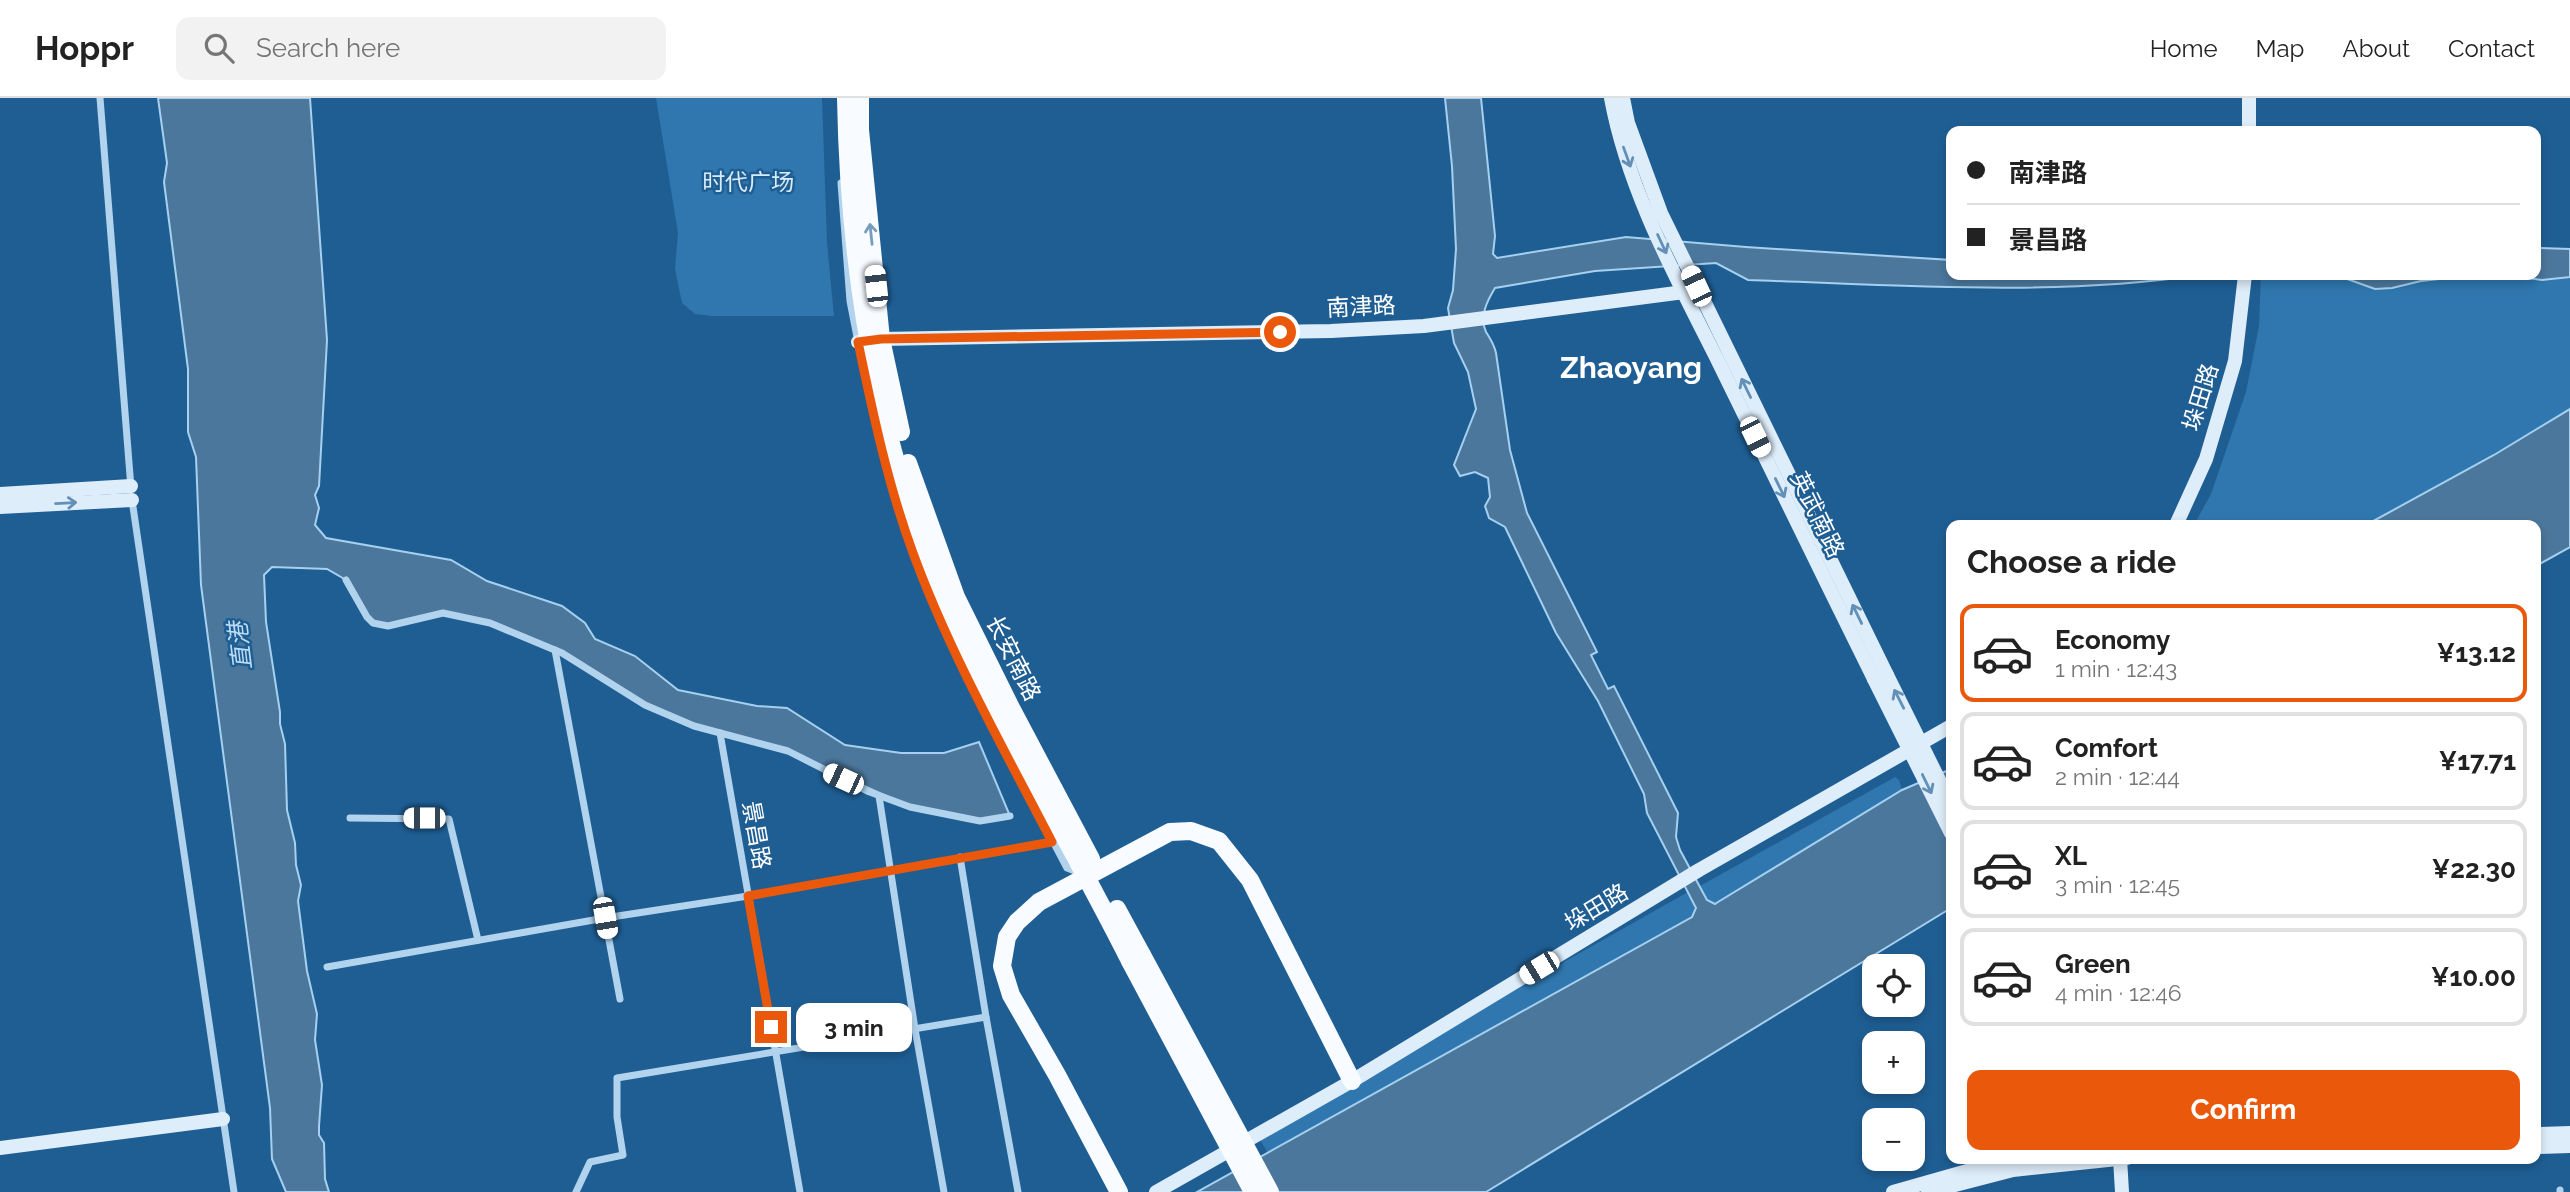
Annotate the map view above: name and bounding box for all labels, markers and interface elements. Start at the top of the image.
search box [176,17,666,80]
text: Hoppr [35,29,134,68]
icon: search [200,29,238,67]
text: Search here [256,33,400,63]
text: Home [2150,34,2218,63]
text: Map [2256,34,2304,63]
text: About [2342,34,2410,63]
text: Contact [2448,34,2535,63]
one-way arrow [1622,146,1635,168]
text: 南津路 [2009,158,2087,188]
park label: 时代广场 [702,168,794,195]
one-way arrow [864,223,877,245]
text: 景昌路 [2009,225,2087,255]
one-way arrow [1655,233,1669,254]
car [1678,263,1715,309]
car [864,264,889,308]
street label: 南津路 [1326,291,1396,321]
route start [1264,316,1296,348]
district label: Zhaoyang [1560,350,1702,385]
street label: 垛田路 [2177,360,2223,434]
one-way arrow [1739,378,1752,399]
car [1737,414,1774,460]
street label: 英武南路 [1786,467,1850,561]
one-way arrow [1774,477,1788,498]
one-way arrow [54,496,77,509]
text: Choose a ride [1967,543,2176,580]
one-way arrow [1850,604,1863,625]
street label: 长安南路 [981,611,1047,705]
water label: 直港 [222,617,257,672]
icon: car [1971,622,2034,685]
text: Economy [2055,625,2170,655]
text: ¥13.12 [2437,638,2516,668]
text: 1 min · 12:43 [2055,655,2177,682]
one-way arrow [1891,689,1905,710]
icon: car [1971,730,2034,793]
text: Comfort [2055,733,2158,763]
text: ¥17.71 [2439,746,2516,776]
car [820,761,867,797]
text: 2 min · 12:44 [2055,763,2180,790]
one-way arrow [1920,773,1934,794]
street label: 景昌路 [738,799,776,871]
car [404,808,446,829]
icon: car [1971,838,2034,901]
text: XL [2055,841,2087,871]
text: ¥22.30 [2432,854,2516,884]
text: 3 min · 12:45 [2055,871,2180,898]
street label: 垛田路 [1559,878,1633,936]
car [592,895,619,941]
icon: car [1971,946,2034,1009]
car [1516,948,1563,988]
text: Green [2055,949,2131,979]
map controls [1862,954,1925,1171]
button: locate [1862,954,1925,1017]
text: ¥10.00 [2431,962,2516,992]
text: 4 min · 12:46 [2055,979,2182,1006]
callout: 3 min [796,1002,911,1052]
route end [755,1011,787,1043]
text: 3 min [824,1014,884,1041]
button: + [1862,1031,1925,1094]
button: Confirm [1967,1070,2520,1150]
button: − [1862,1108,1925,1171]

